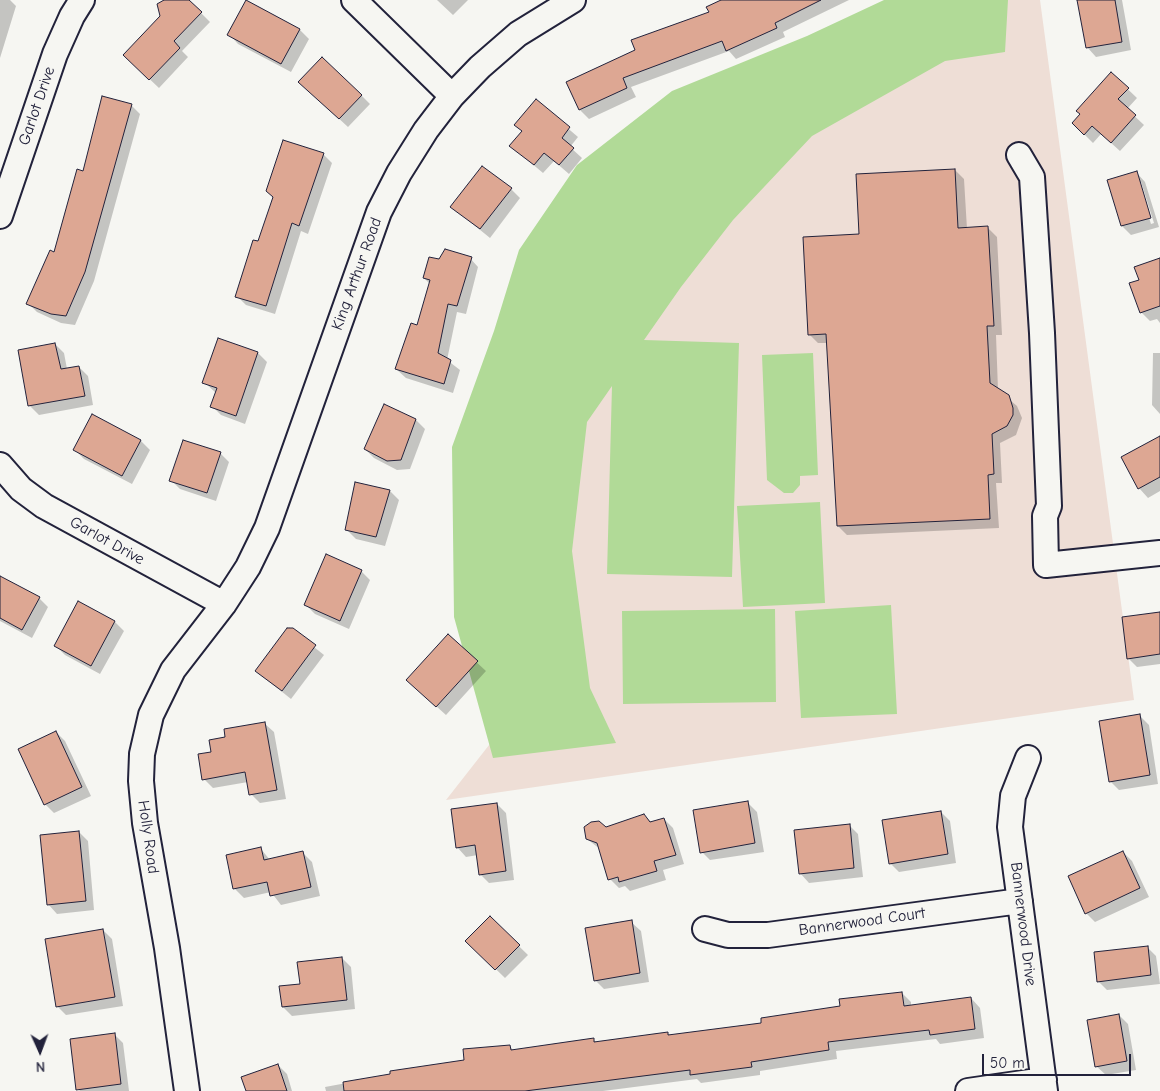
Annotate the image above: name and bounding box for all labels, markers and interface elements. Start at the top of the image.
street label: Garlot Drive [15,64,59,148]
street label: King Arthur Road [328,215,386,333]
street label: Garlot Drive [66,513,148,569]
street label: Holly Road [133,799,163,875]
street label: Bannerwood Drive [1006,861,1040,987]
street label: Bannerwood Court [797,904,927,940]
north arrow [15,1026,65,1076]
scale bar [985,1044,1134,1076]
text: 50 m [990,1054,1025,1072]
text: N [36,1058,45,1075]

